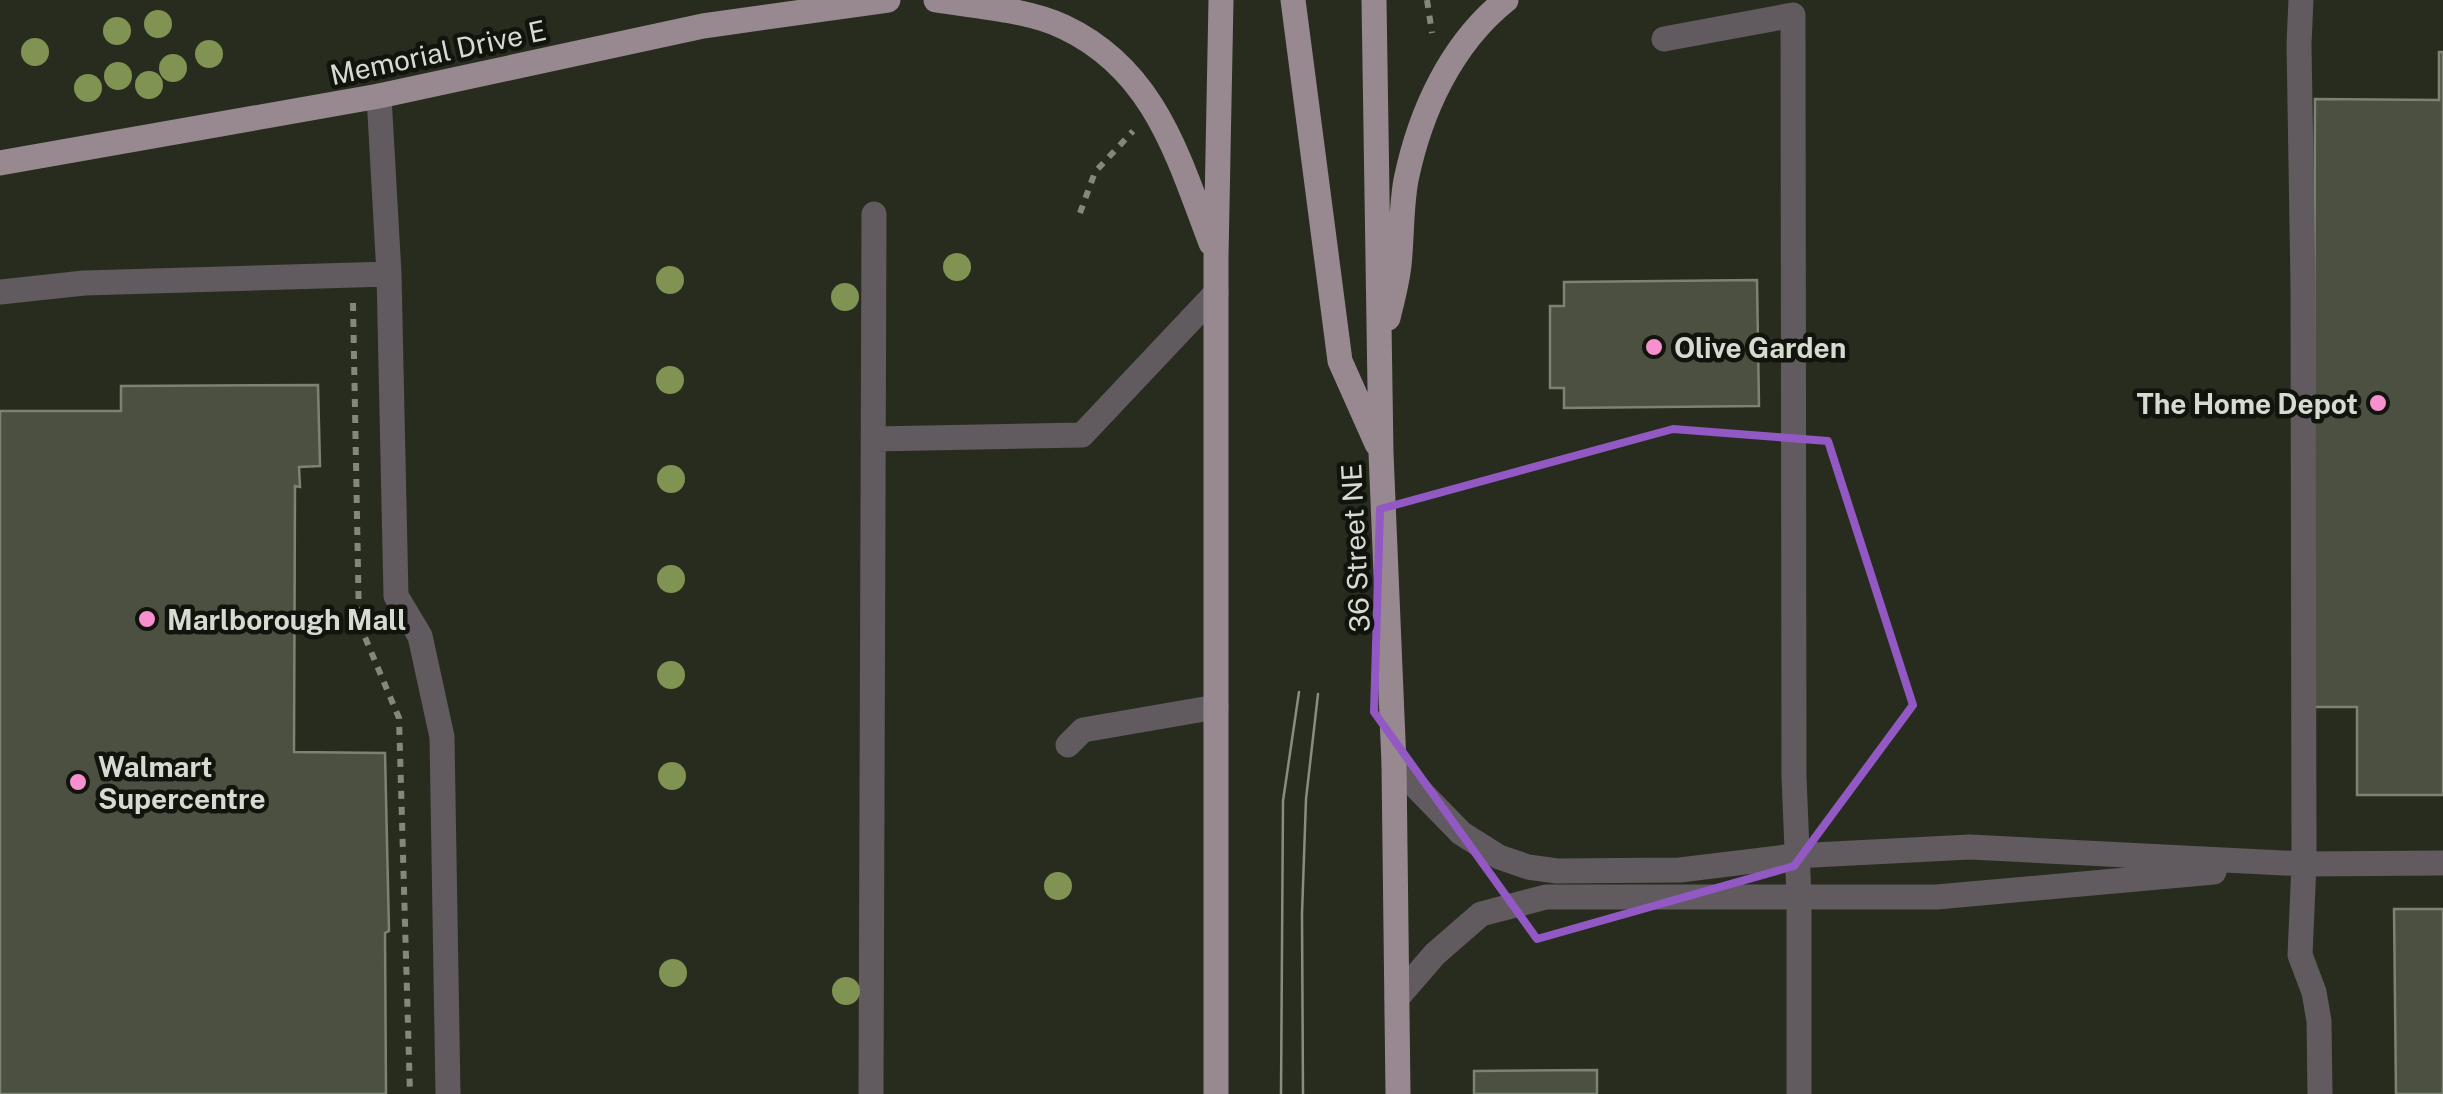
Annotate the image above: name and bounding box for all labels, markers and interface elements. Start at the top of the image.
street label: Memorial Drive E [327,13,549,91]
place label: Olive Garden [1674,331,1846,364]
marker: Olive Garden [1643,336,1665,358]
place label: The Home Depot [2136,387,2358,420]
marker: The Home Depot [2367,392,2389,414]
street label: 36 Street NE [1334,463,1376,633]
place label: Marlborough Mall [167,603,406,636]
marker: Marlborough Mall [136,608,158,630]
place label: Walmart Supercentre [98,750,266,815]
marker: Walmart Supercentre [67,771,89,793]

